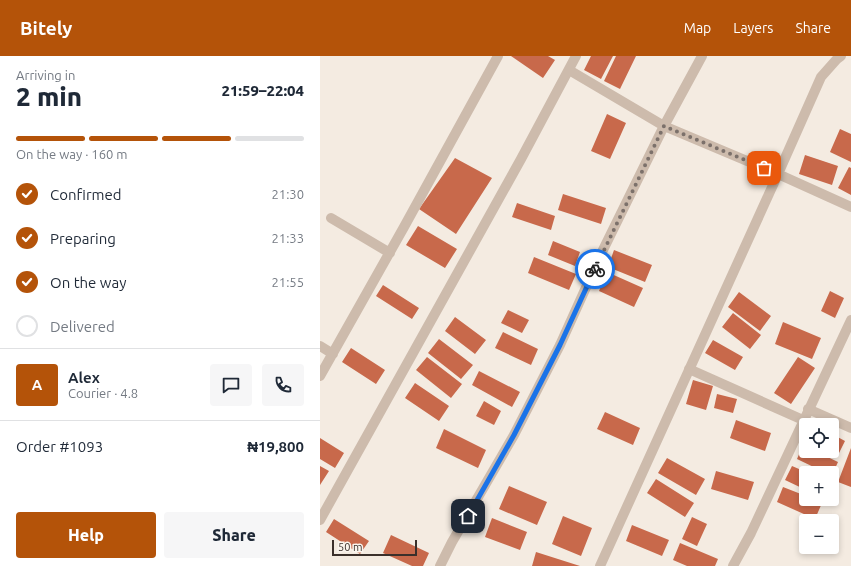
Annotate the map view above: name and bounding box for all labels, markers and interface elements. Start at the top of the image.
text: Bitely [20,17,72,39]
text: Map [684,20,711,36]
text: Layers [733,20,773,36]
text: Share [795,20,831,36]
text: Arriving in [16,68,75,82]
text: 2 min [16,82,82,111]
text: 21:59–22:04 [221,82,304,99]
text: On the way · 160 m [16,147,128,161]
pin [747,151,781,185]
icon: bag [753,157,775,179]
icon: check [16,183,38,205]
text: Confirmed [50,186,122,203]
text: 21:30 [271,187,304,201]
icon: check [16,227,38,249]
text: Preparing [50,230,116,247]
text: 21:33 [271,231,304,245]
courier [575,249,615,289]
icon: bike [584,258,606,280]
icon: check [16,271,38,293]
text: On the way [50,274,126,291]
text: 21:55 [271,275,304,289]
text: Delivered [50,318,115,335]
button: chat [210,364,252,406]
button: phone [262,364,304,406]
text: Alex [68,369,100,386]
text: A [32,376,42,393]
text: Courier · 4.8 [68,386,138,400]
map controls [799,418,839,554]
button: locate [799,418,839,458]
text: Order #1093 [16,438,103,455]
text: ₦19,800 [247,438,304,455]
button: + [799,466,839,506]
pin [451,499,485,533]
icon: home [457,505,479,527]
button: Help [16,512,156,558]
button: Share [164,512,304,558]
button: − [799,514,839,554]
scale bar [332,538,417,557]
text: 50 m [338,541,362,553]

